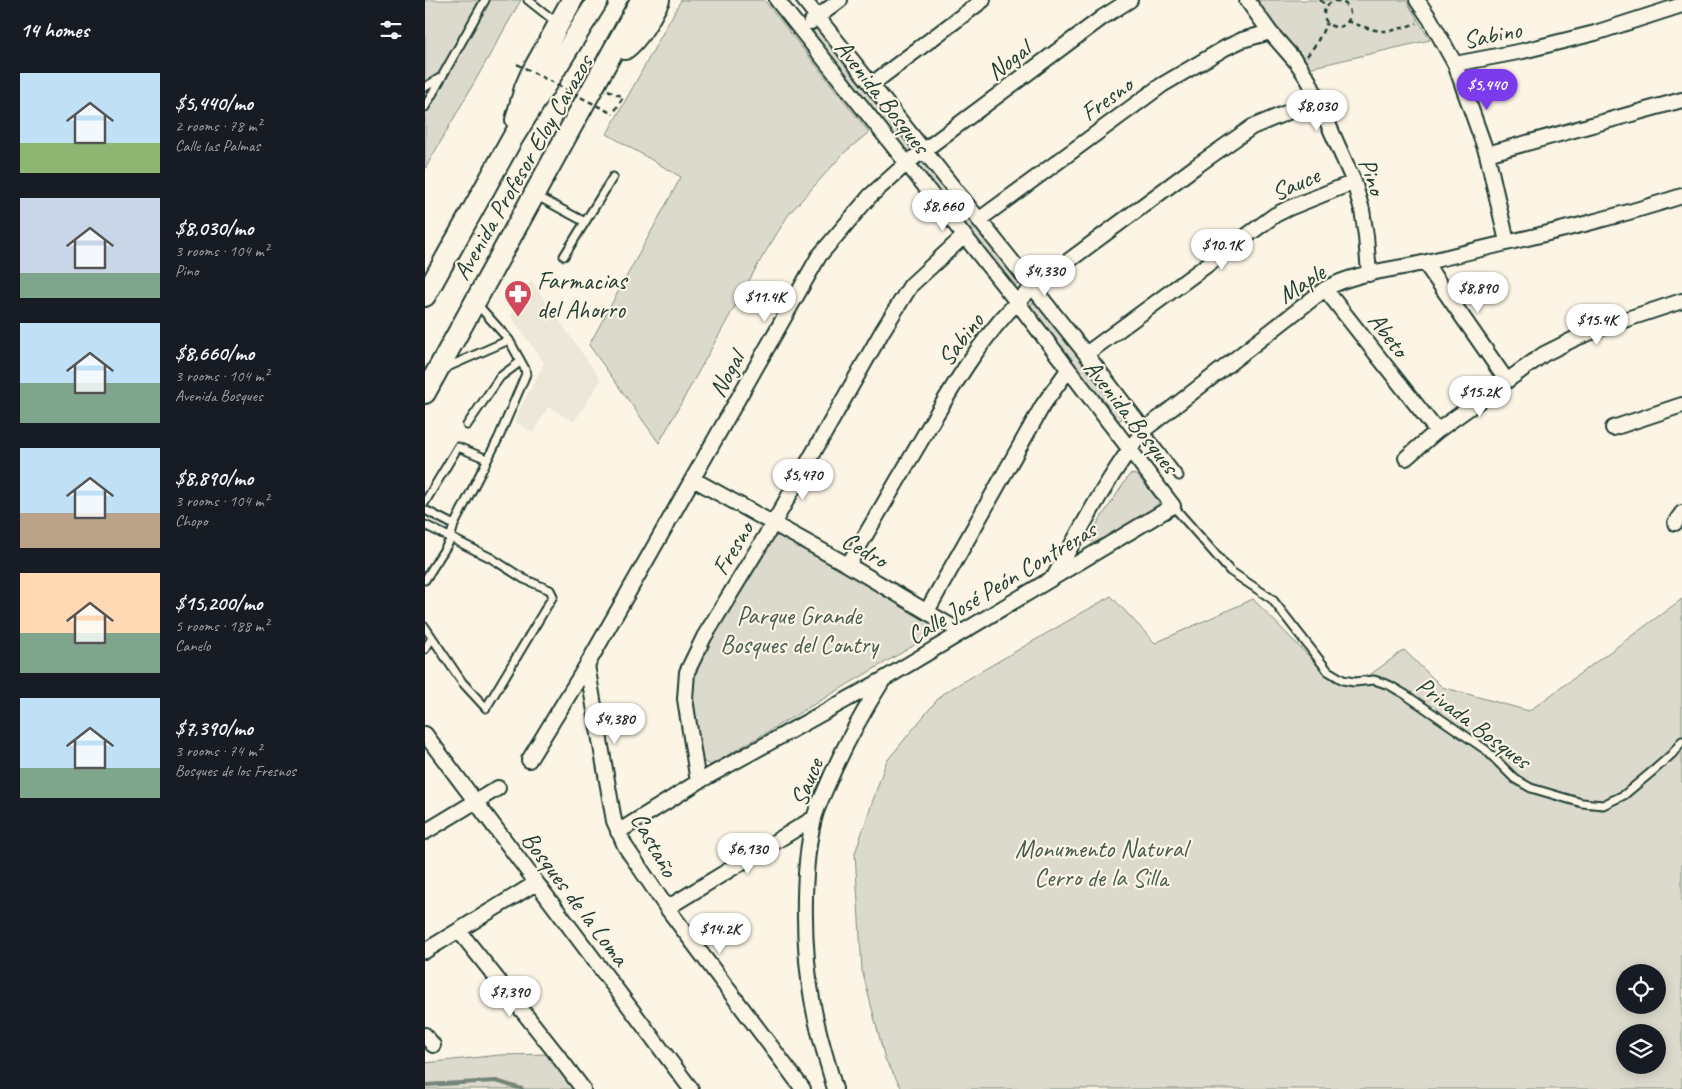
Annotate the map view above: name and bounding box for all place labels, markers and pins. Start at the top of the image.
pin: $5,440 [1446,68,1528,111]
pin: $8,030 [1276,90,1358,132]
pin: $8,660 [902,190,984,232]
pin: $10.1K [1181,228,1263,271]
pin: $4,330 [1004,254,1086,297]
place label: Farmacias del Ahorro [537,265,629,326]
pin: $8,890 [1437,272,1519,314]
pharmacy icon: Farmacias del Ahorro [503,279,533,318]
pin: $11.4K [724,280,806,323]
pin: $15.4K [1556,304,1638,346]
pin: $15.2K [1439,376,1521,418]
pin: $5,470 [762,458,844,501]
pin: $4,380 [574,702,656,745]
pin: $6,130 [707,832,789,875]
pin: $14.2K [679,912,761,955]
pin: $7,390 [469,976,551,1018]

